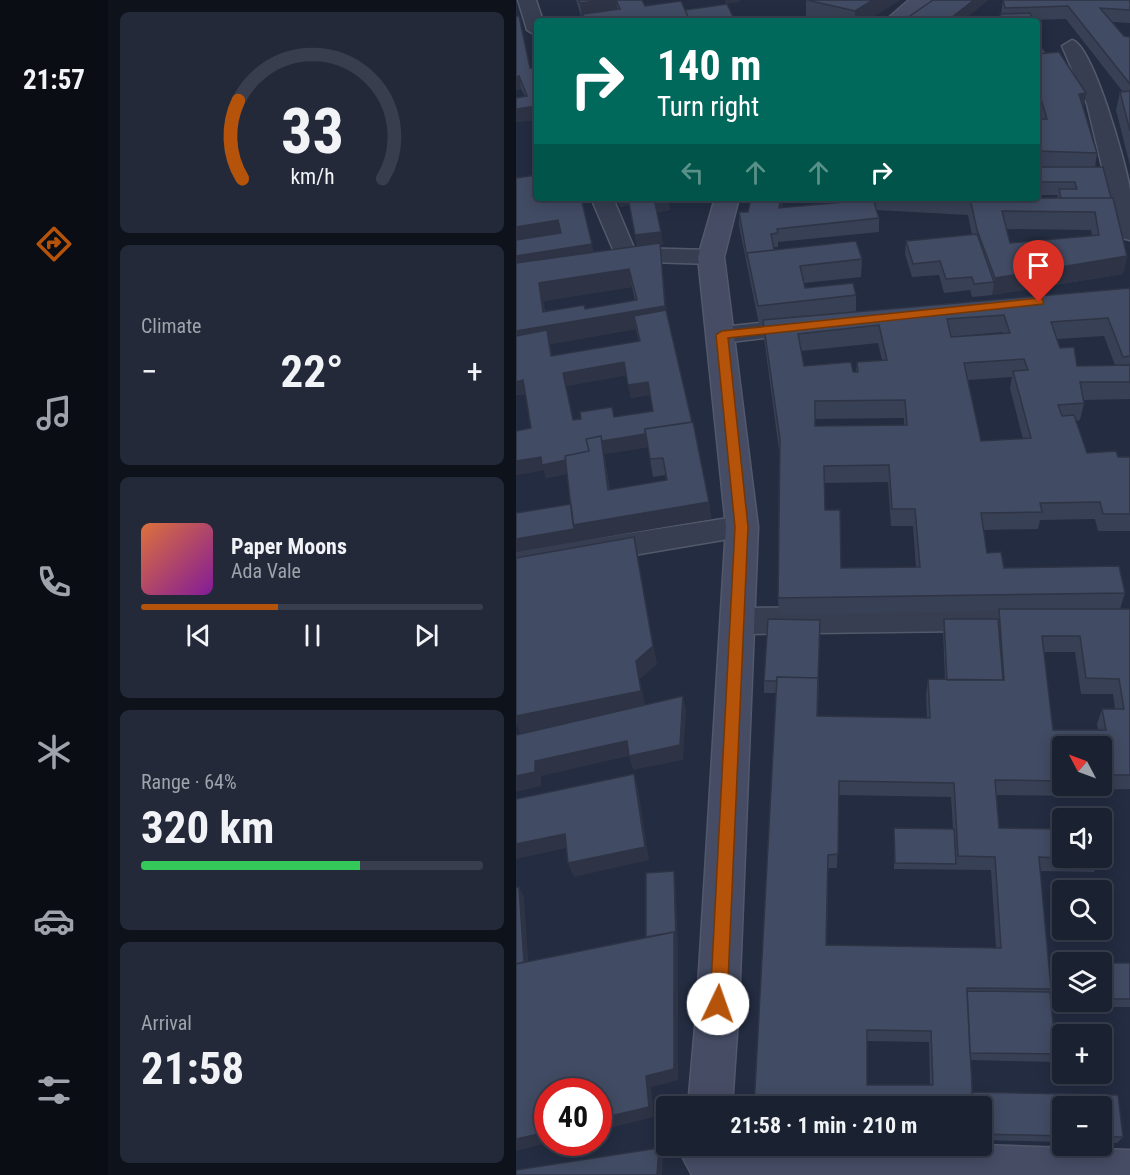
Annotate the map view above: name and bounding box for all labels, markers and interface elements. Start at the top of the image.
text: 140 m [657,41,762,90]
icon: right [558,42,636,120]
text: 21:57 [23,64,85,96]
text: Turn right [657,91,759,123]
text: 33 [280,95,344,168]
icon: left [676,156,709,189]
icon: ahead [739,156,772,189]
icon: ahead [802,156,835,189]
icon: right [865,156,898,189]
text: km/h [290,165,334,190]
icon: directions [33,223,75,265]
pin [1013,240,1064,302]
icon: arrive [1022,249,1055,282]
text: Climate [141,314,201,338]
text: 22° [281,345,344,398]
text: − [141,352,158,391]
text: + [467,352,483,391]
icon: music [33,392,75,434]
text: Paper Moons [231,534,347,559]
text: Ada Vale [231,559,301,583]
icon: phone [33,561,75,603]
icon: previous [182,619,215,652]
icon: pause [296,619,329,652]
icon: next [410,619,443,652]
icon: climate [33,731,75,773]
north arrow [1052,736,1112,796]
map controls [1052,736,1112,1156]
text: Range · 64% [141,770,237,794]
text: 320 km [141,801,274,854]
button: sound [1052,808,1112,868]
button: search [1052,880,1112,940]
icon: car [33,900,75,942]
button: layers [1052,952,1112,1012]
position arrow [686,972,750,1036]
text: Arrival [141,1011,192,1035]
button: + [1052,1024,1112,1084]
text: 21:58 [141,1042,244,1095]
icon: filters [33,1069,75,1111]
speed limit sign: 40 [534,1078,612,1156]
button: − [1052,1096,1112,1156]
text: 21:58 · 1 min · 210 m [731,1113,917,1138]

